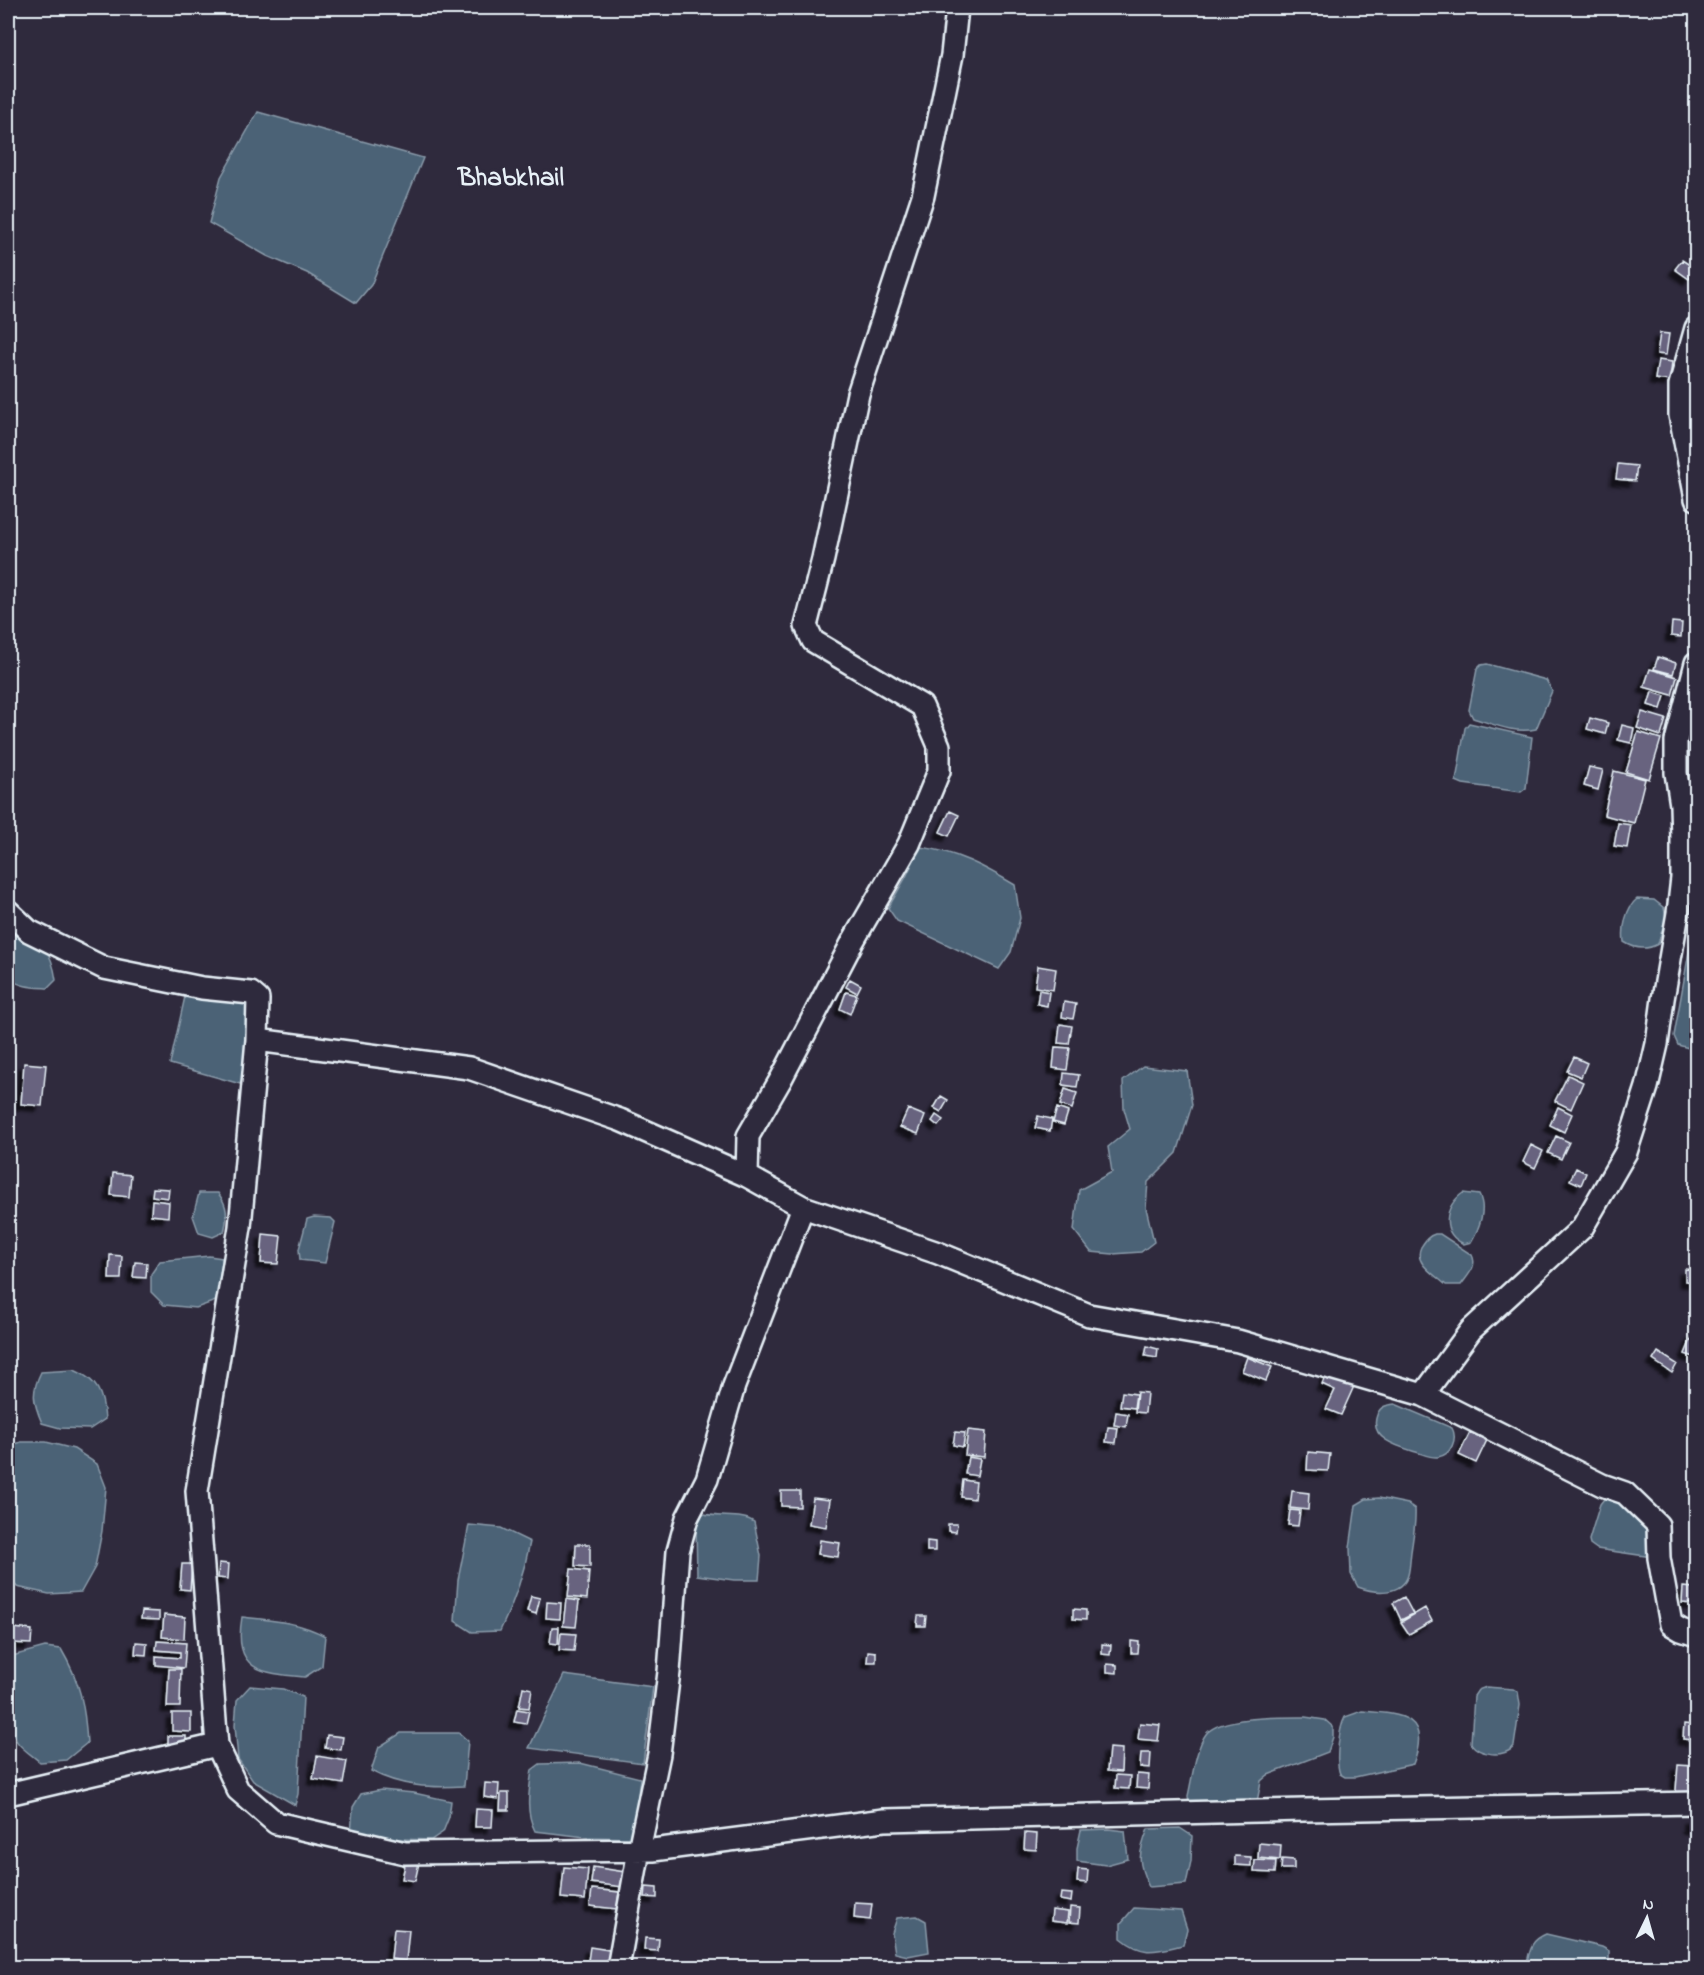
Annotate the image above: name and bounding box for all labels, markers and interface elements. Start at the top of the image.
district label: Bhabkhail [456,159,564,198]
north arrow [1617,1888,1677,1948]
text: N [1642,1893,1655,1917]

